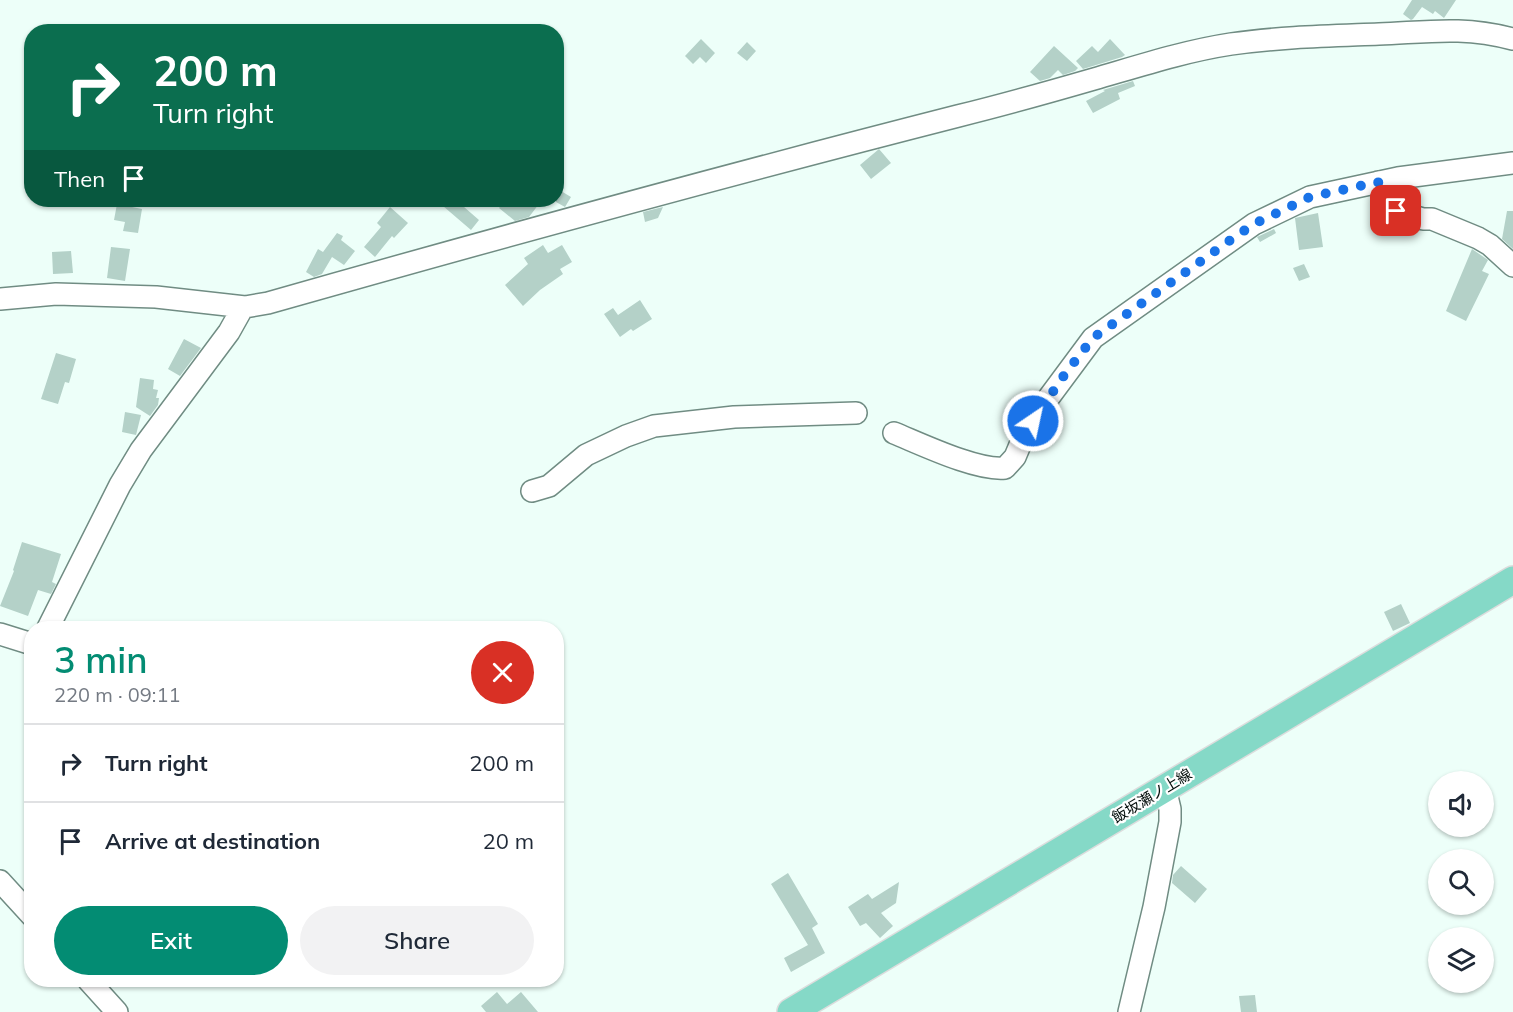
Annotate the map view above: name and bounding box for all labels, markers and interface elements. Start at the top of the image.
text: 200 m [153,44,278,97]
icon: right [54,48,132,126]
text: Turn right [153,96,273,130]
icon: arrive [117,162,150,195]
text: Then [54,165,105,193]
pin [1370,185,1421,236]
icon: arrive [1379,194,1412,227]
position arrow [1001,389,1065,453]
text: 3 min [54,637,148,682]
button: close [471,641,534,704]
text: 220 m · 09:11 [54,682,180,707]
icon: right [54,747,87,780]
text: Turn right [105,749,208,777]
text: 200 m [469,749,534,777]
street label: 飯坂瀬ノ上線 [1108,764,1195,827]
map controls [1428,771,1494,993]
button: sound [1428,771,1494,837]
icon: arrive [54,825,87,858]
text: Arrive at destination [105,827,320,855]
text: 20 m [483,827,534,855]
button: search [1428,849,1494,915]
button: Exit [54,906,288,975]
button: Share [300,906,534,975]
button: layers [1428,927,1494,993]

